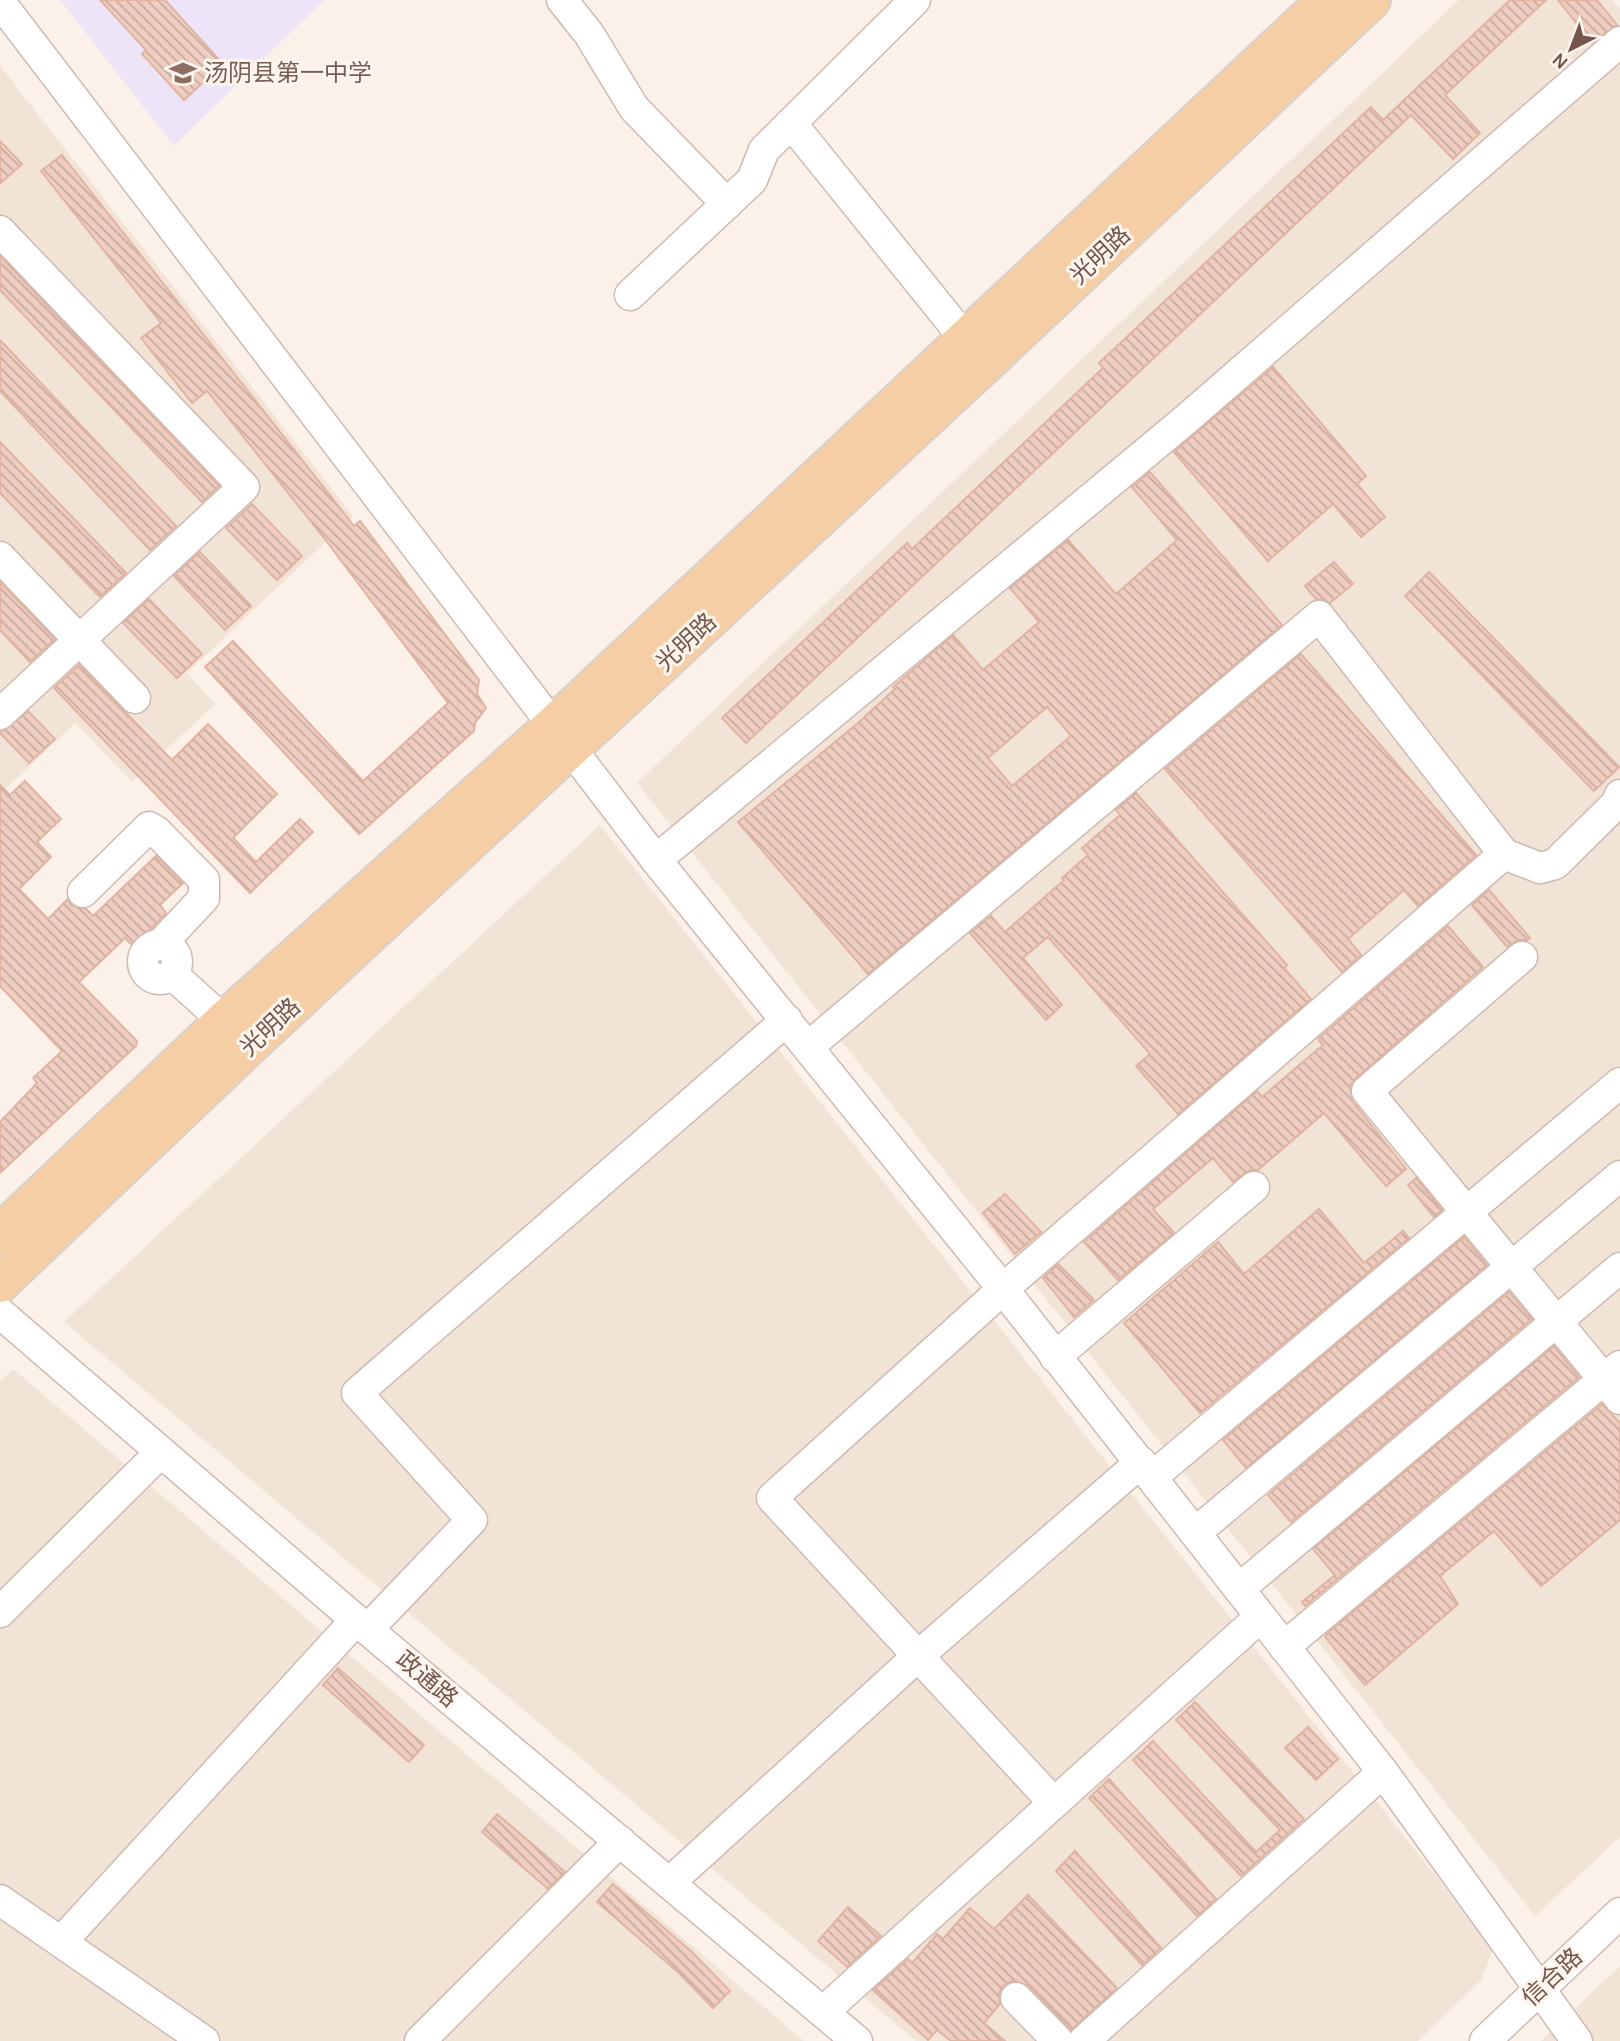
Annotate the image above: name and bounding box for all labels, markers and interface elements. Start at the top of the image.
north arrow [1536,14,1606,84]
text: N [1548,48,1573,74]
school or university icon: 汤阴县第一中学 [168,58,198,88]
place label: 汤阴县第一中学 [204,59,372,87]
street label: 光明路 [1064,220,1136,290]
street label: 光明路 [650,607,722,677]
street label: 光明路 [234,992,306,1062]
street label: 政通路 [390,1645,464,1713]
street label: 信合路 [1516,1942,1588,2012]

